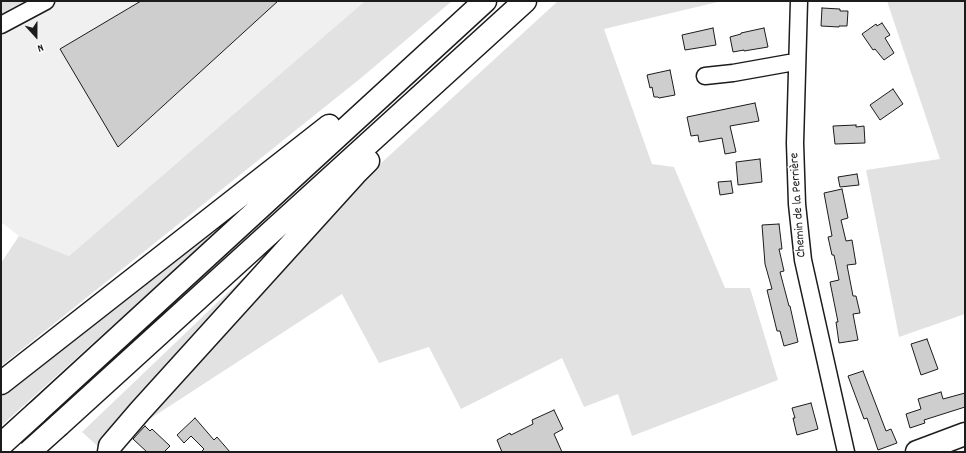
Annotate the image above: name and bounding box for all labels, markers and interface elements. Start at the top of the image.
north arrow [16,16,56,56]
text: N [35,39,46,56]
street label: Chemin de la Perrière [788,152,810,258]

